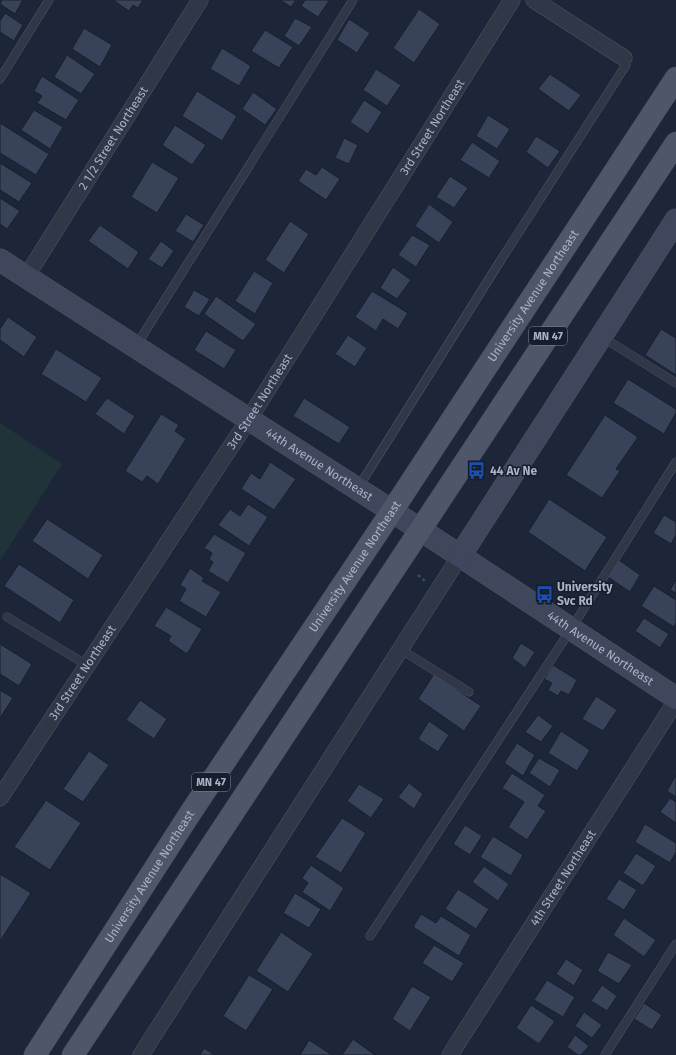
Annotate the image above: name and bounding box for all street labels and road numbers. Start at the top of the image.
street label: 3rd Street Northeast [397,76,468,178]
street label: 2 1/2 Street Northeast [76,83,151,192]
street label: University Avenue Northeast [485,227,582,364]
road number: MN 47 [529,327,567,345]
street label: 3rd Street Northeast [224,351,296,452]
street label: 44th Avenue Northeast [263,425,376,504]
street label: University Avenue Northeast [306,498,404,635]
street label: 44th Avenue Northeast [545,608,657,689]
street label: 3rd Street Northeast [46,622,119,723]
road number: MN 47 [192,773,230,791]
street label: University Avenue Northeast [102,807,198,945]
street label: 4th Street Northeast [527,827,599,928]

